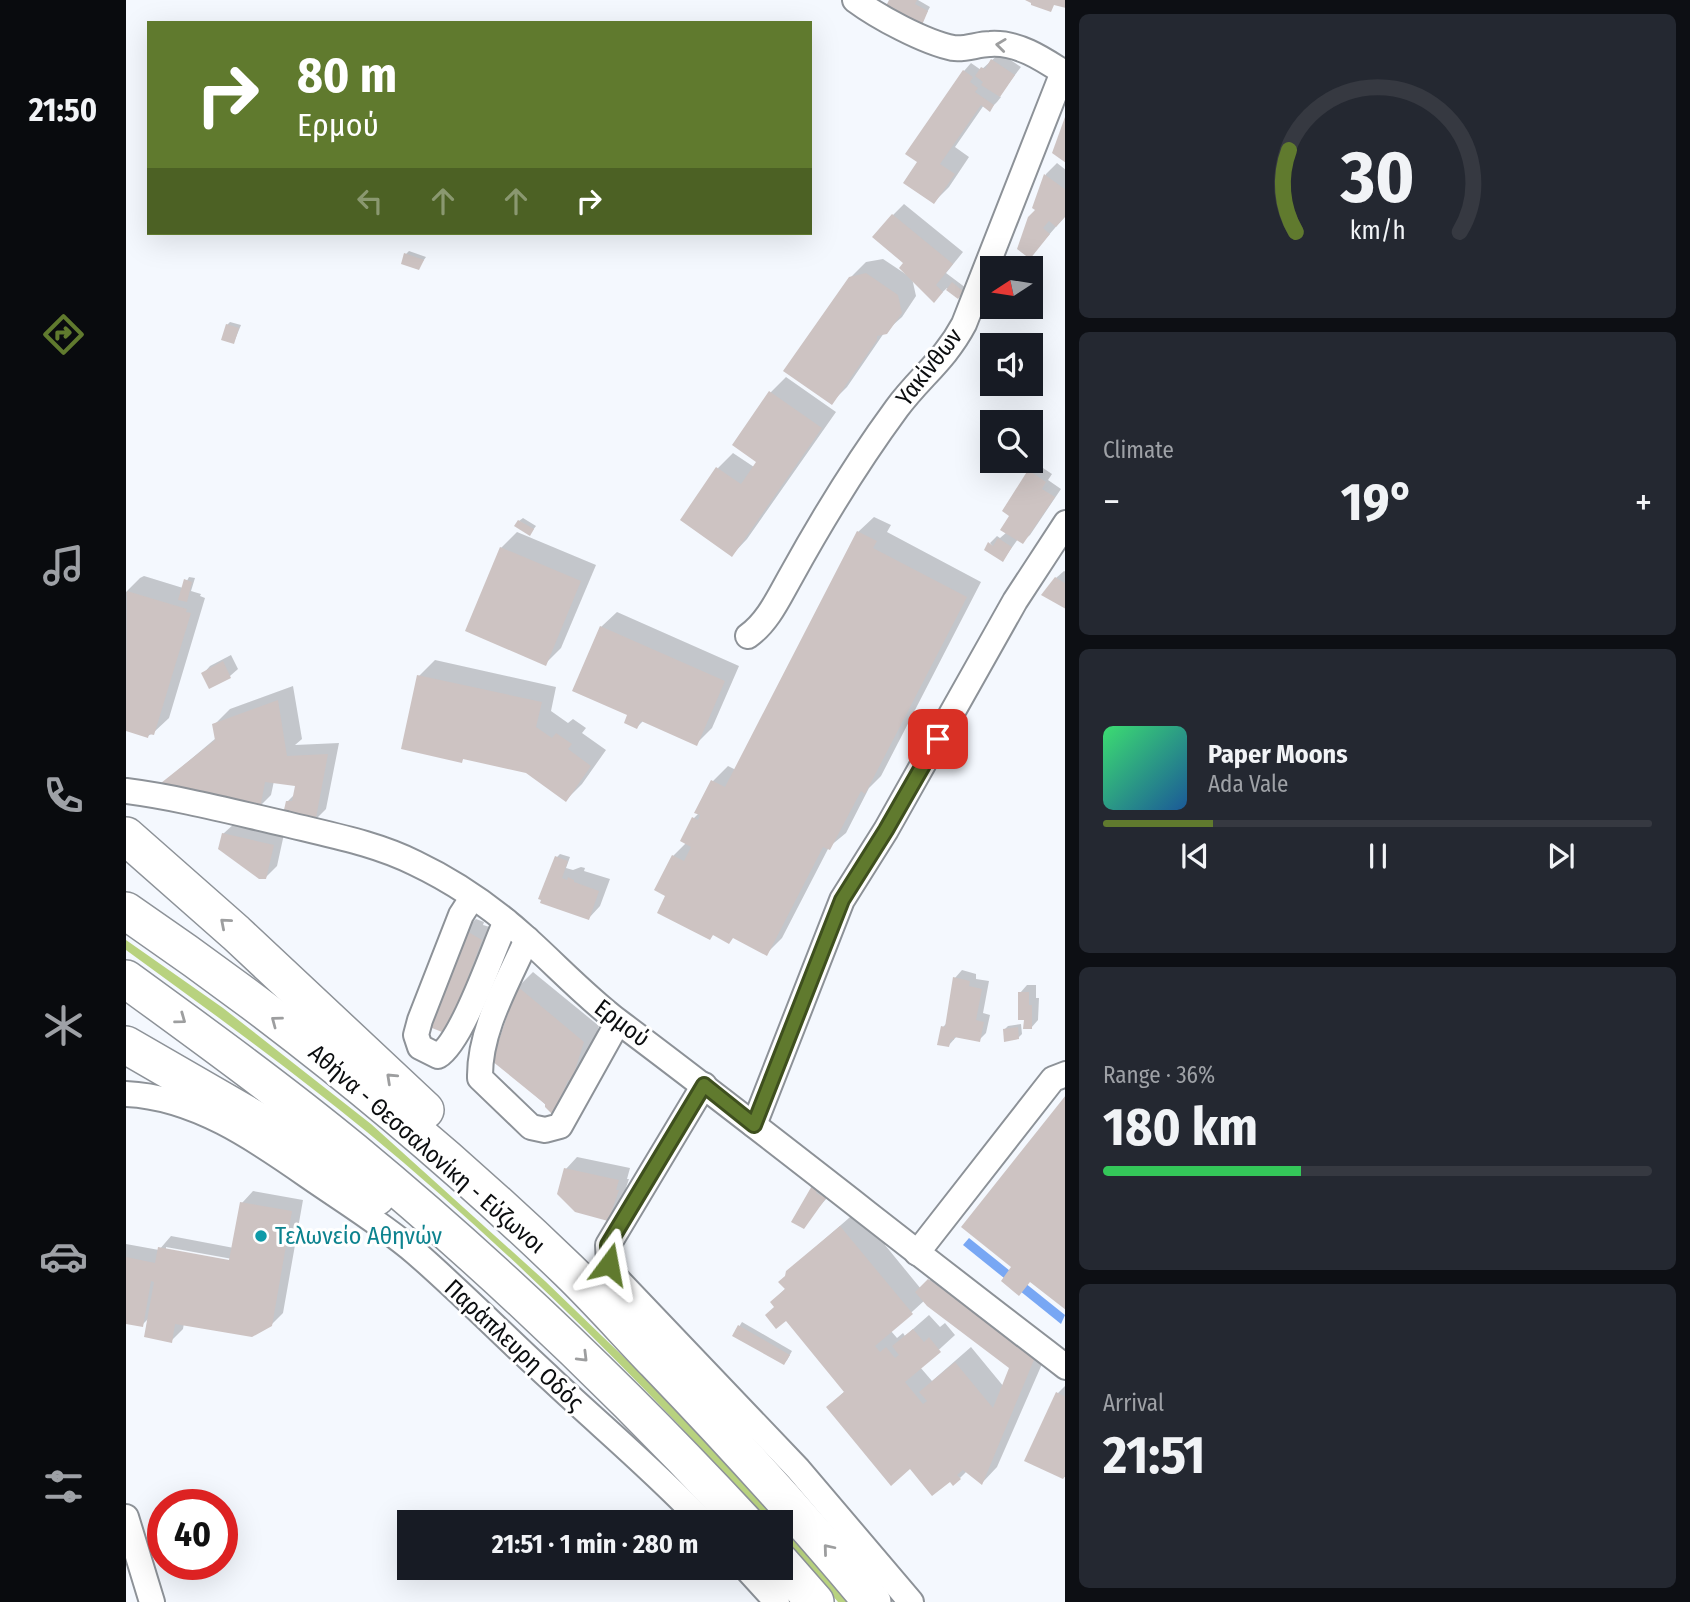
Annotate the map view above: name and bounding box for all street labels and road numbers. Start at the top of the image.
street label: Υακίνθων [890,322,968,411]
street label: Ερμού [589,993,655,1053]
street label: Αθήνα - Θεσσαλονίκη - Εύζωνοι [303,1039,551,1259]
street label: Παράπλευρη Οδός [439,1274,589,1416]

